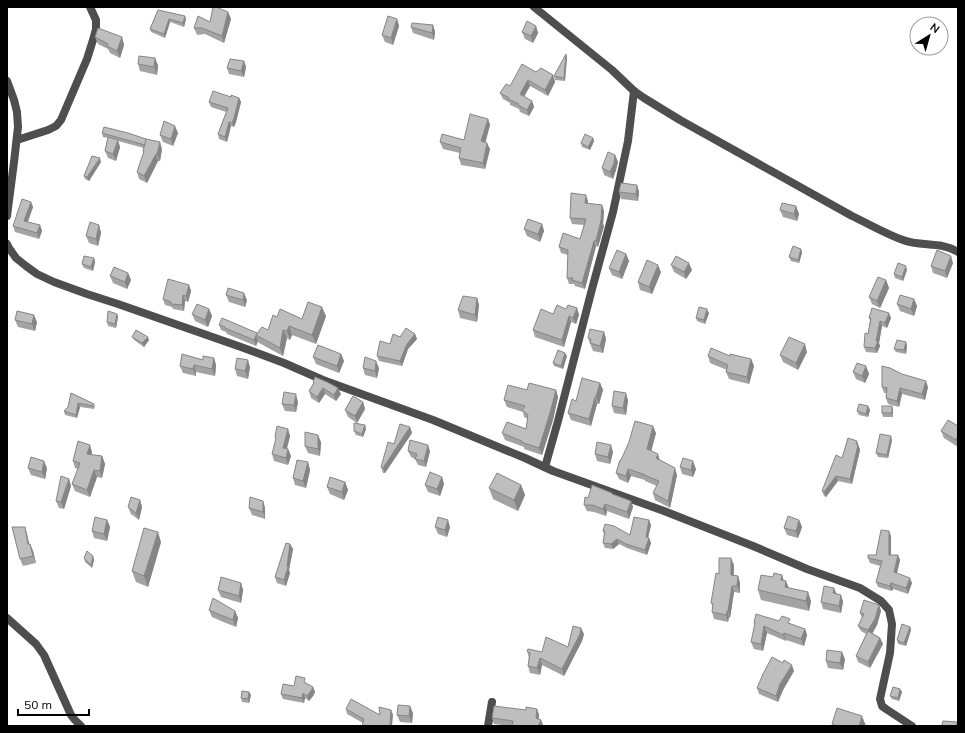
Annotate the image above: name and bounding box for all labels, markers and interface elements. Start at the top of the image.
north arrow [909,16,949,56]
text: N [927,20,943,36]
scale bar [18,691,89,717]
text: 50 m [24,697,52,712]

